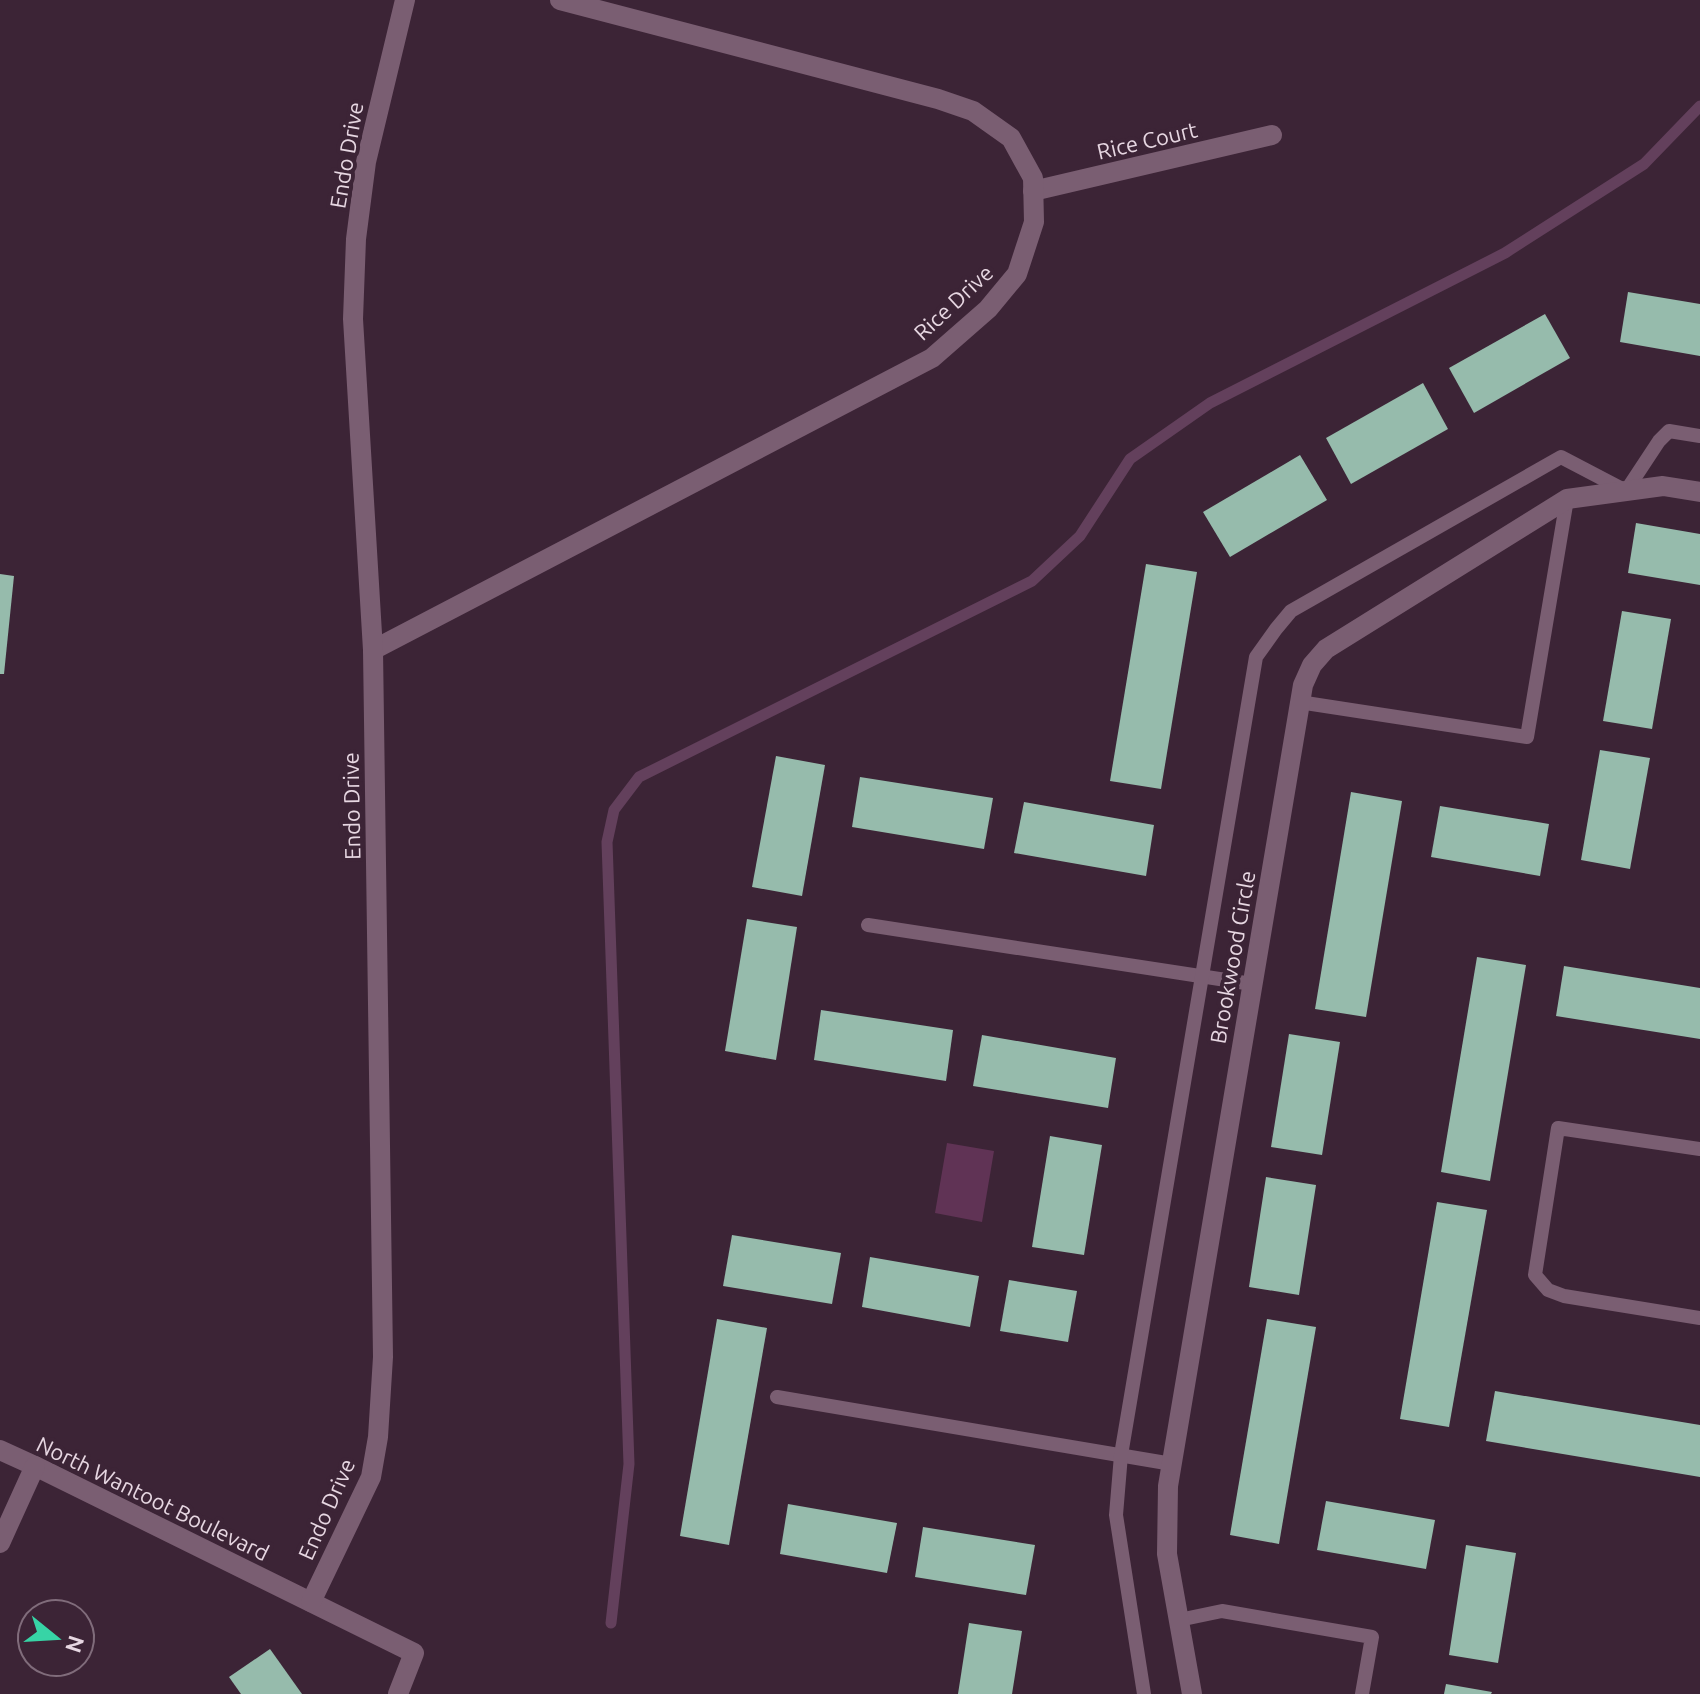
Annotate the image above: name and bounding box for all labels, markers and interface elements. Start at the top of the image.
street label: Endo Drive [324,100,368,210]
street label: Rice Court [1094,116,1200,164]
street label: Rice Drive [908,259,998,345]
street label: Endo Drive [338,752,364,860]
street label: Brookwood Circle [1204,869,1260,1045]
street label: North Wantoot Boulevard [33,1431,273,1565]
street label: Endo Drive [293,1455,359,1563]
north arrow [16,1598,96,1678]
text: N [61,1633,90,1656]

